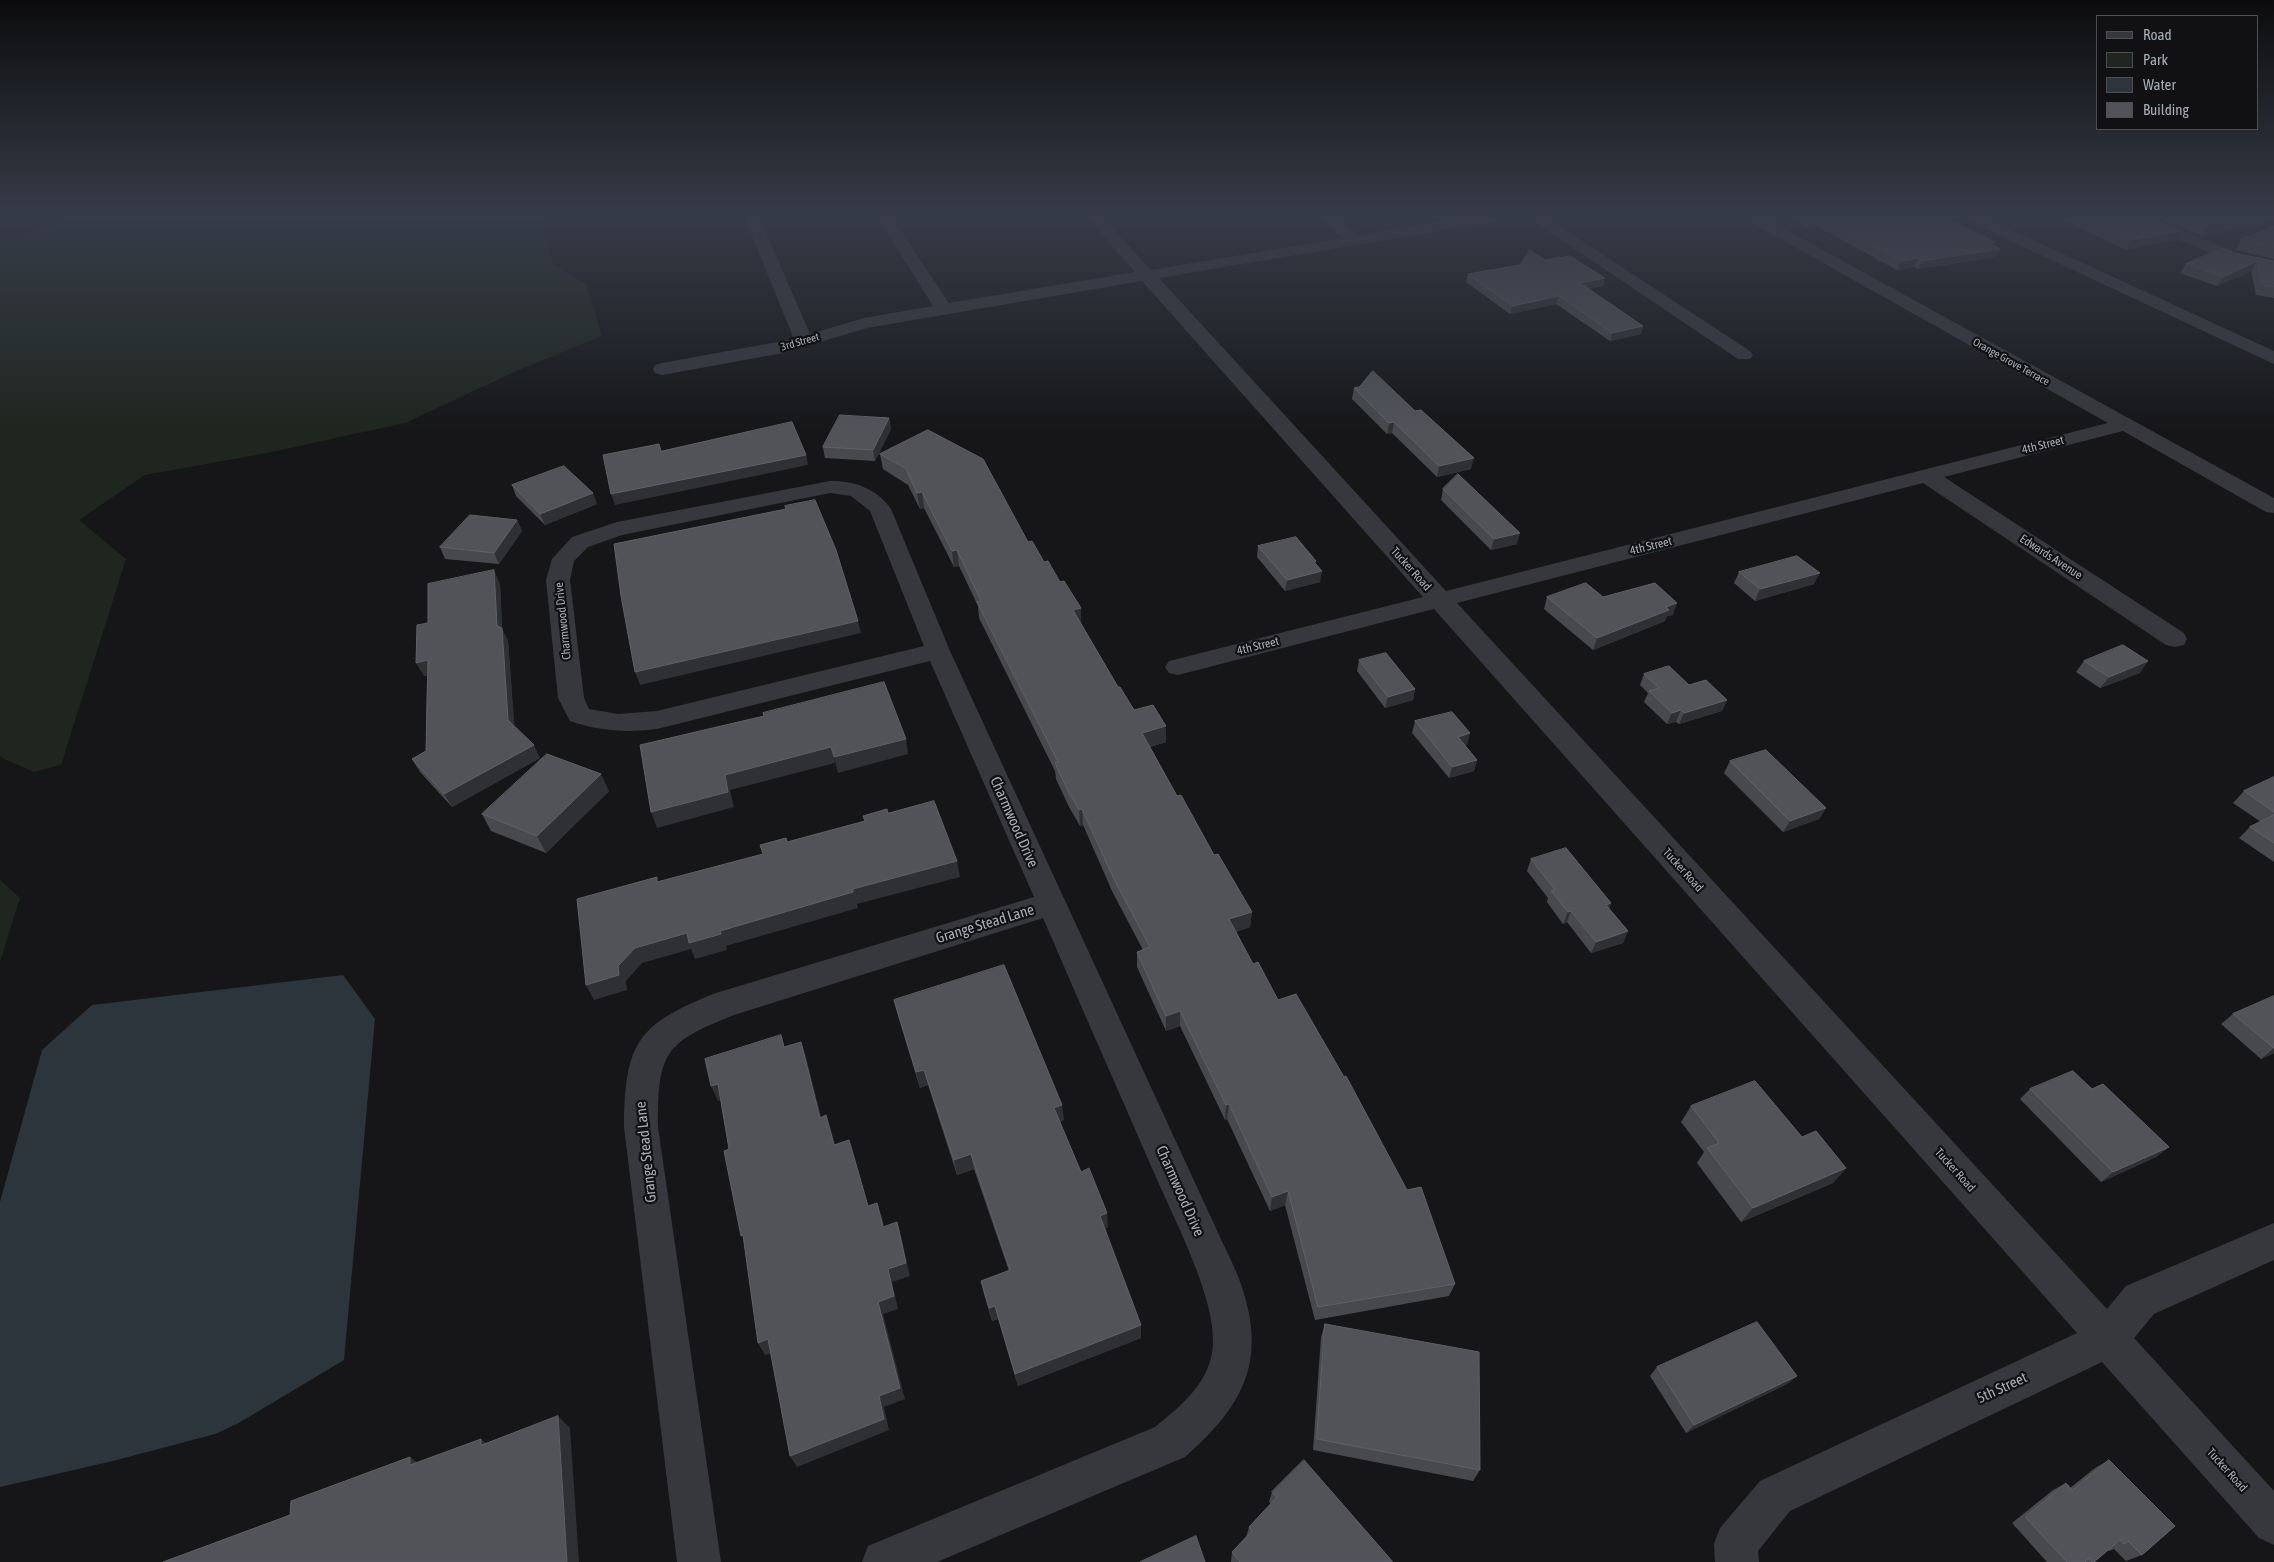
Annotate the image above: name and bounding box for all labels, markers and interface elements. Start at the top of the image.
legend [2096,15,2259,130]
text: Road [2143,26,2172,43]
text: Park [2143,51,2168,68]
text: Water [2143,76,2176,93]
text: Building [2143,101,2189,118]
street label: 3rd Street [779,330,821,354]
street label: Orange Grove Terrace [1970,335,2052,389]
street label: 4th Street [2020,433,2066,457]
street label: Edwards Avenue [2017,531,2085,583]
street label: 4th Street [1628,534,1674,558]
street label: Tucker Road [1388,544,1434,594]
street label: Charmwood Drive [552,581,574,661]
street label: 4th Street [1235,634,1281,658]
street label: Charmwood Drive [986,774,1042,870]
street label: Tucker Road [1660,845,1706,895]
street label: Grange Stead Lane [934,901,1036,947]
street label: Grange Stead Lane [632,1101,660,1203]
street label: Charmwood Drive [1152,1143,1208,1239]
street label: Tucker Road [1932,1145,1978,1195]
street label: 5th Street [1974,1369,2030,1407]
street label: Tucker Road [2204,1445,2250,1495]

